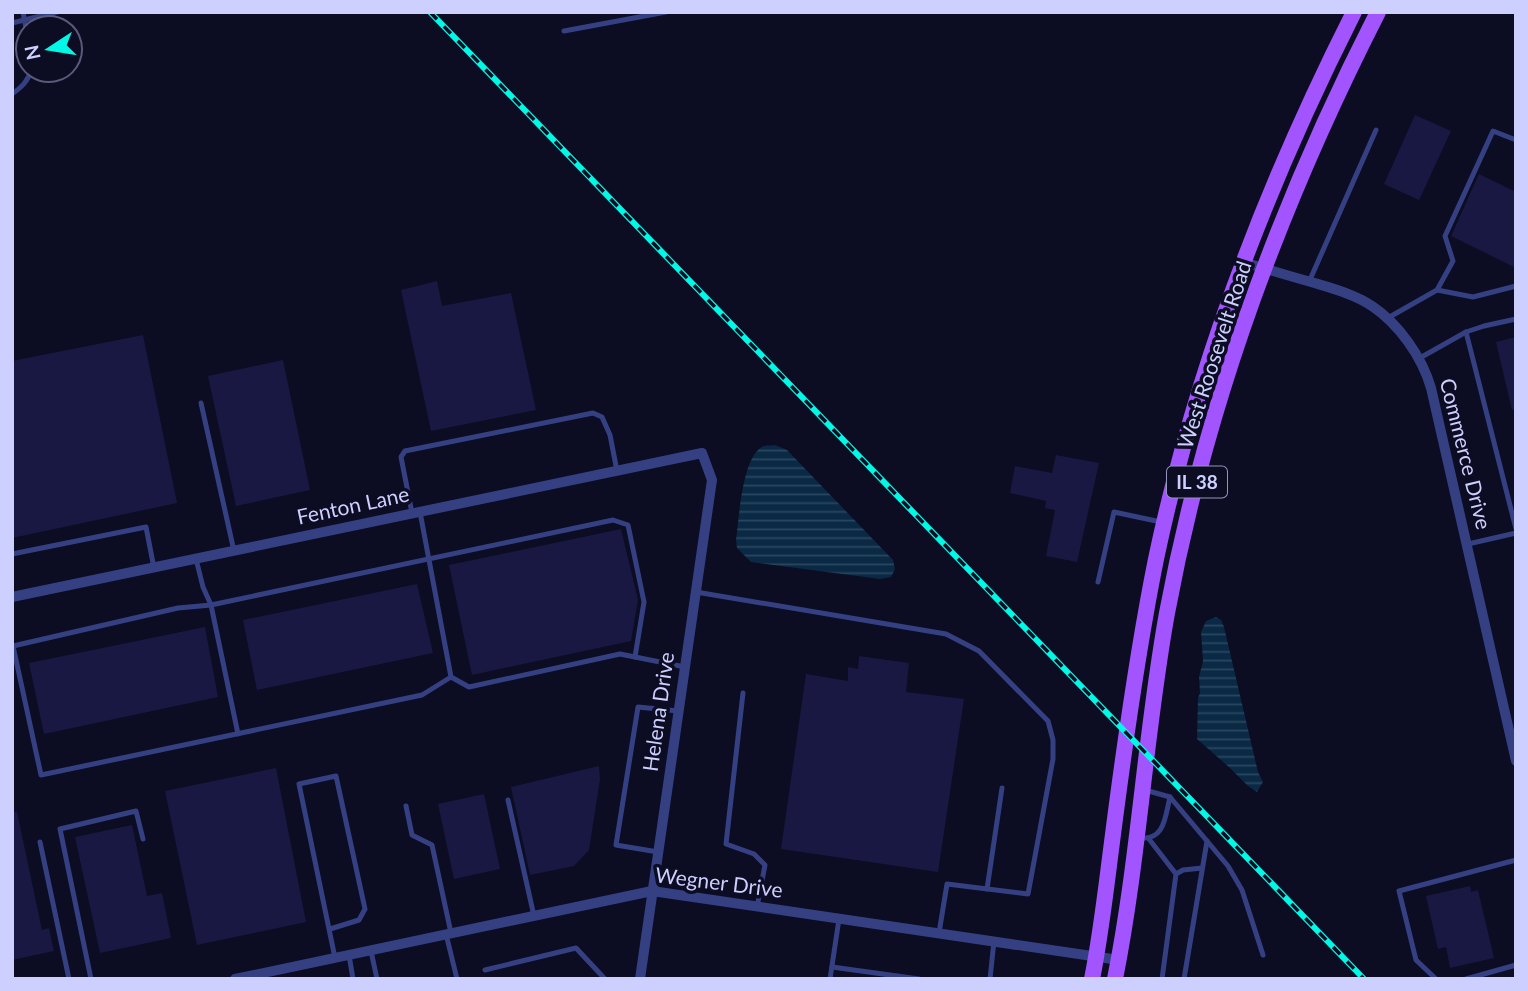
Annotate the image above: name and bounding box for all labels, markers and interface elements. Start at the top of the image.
north arrow [14,14,84,84]
text: N [19,43,45,62]
street label: West Roosevelt Road [1171,257,1256,452]
street label: Commerce Drive [1436,375,1497,532]
road number: IL 38 [1167,467,1227,498]
street label: Fenton Lane [294,480,411,529]
street label: Helena Drive [637,650,678,773]
street label: Wegner Drive [654,861,784,902]

